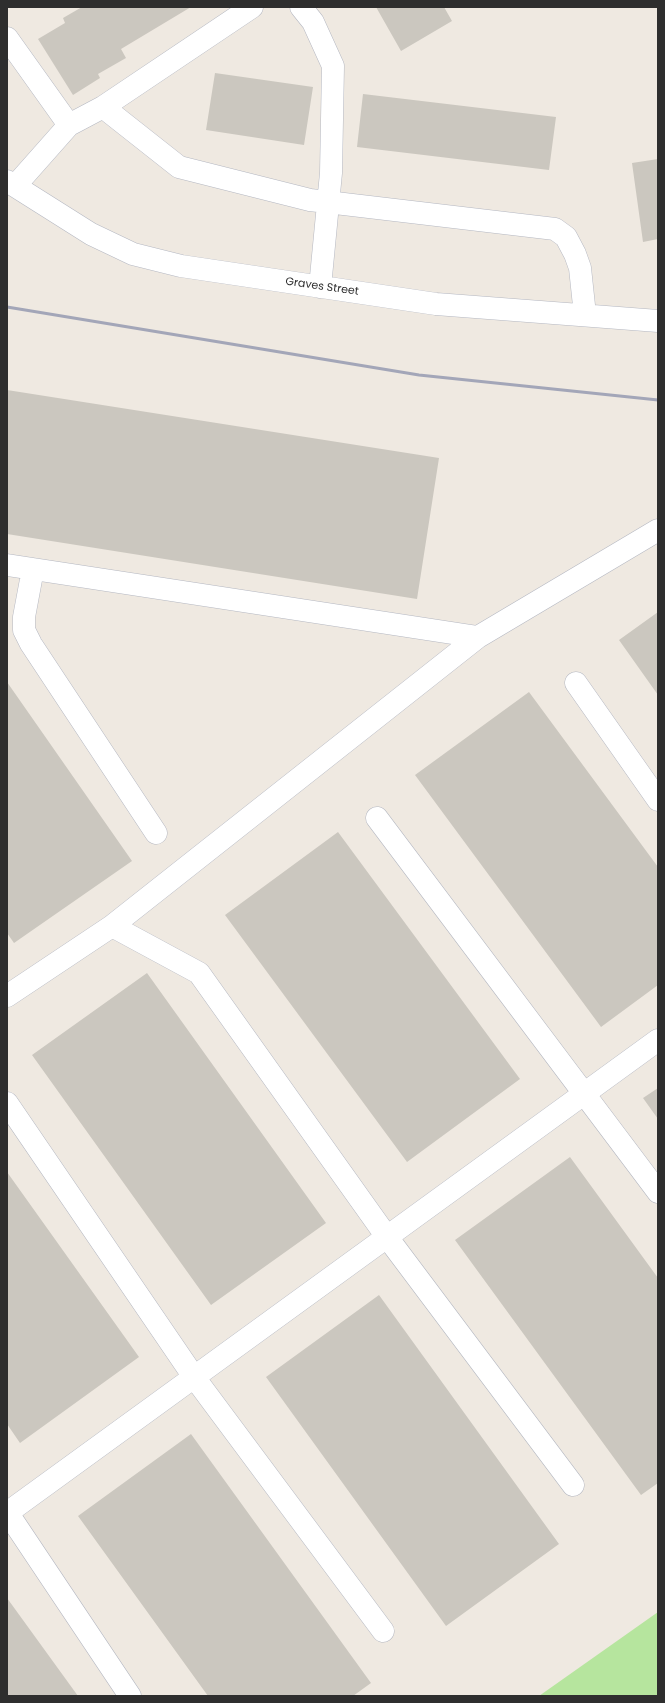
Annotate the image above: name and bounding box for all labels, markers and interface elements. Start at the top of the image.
street label: Graves Street [284,275,360,299]

